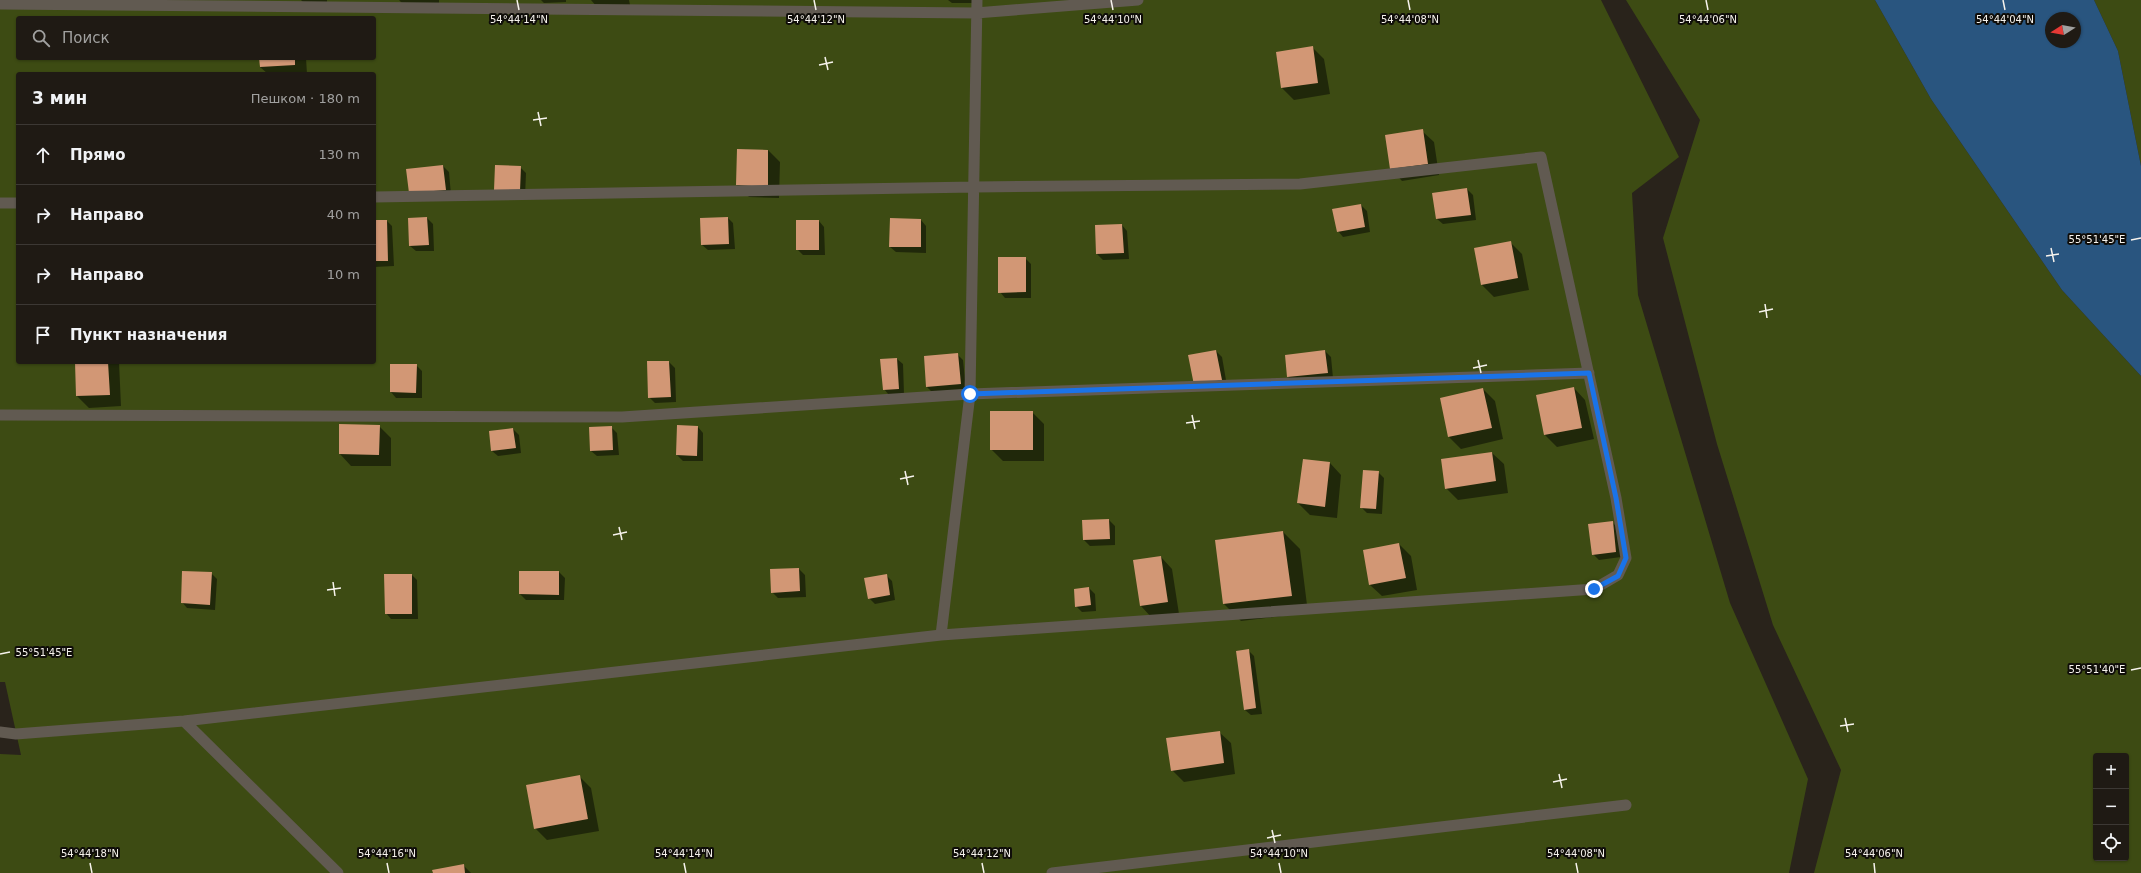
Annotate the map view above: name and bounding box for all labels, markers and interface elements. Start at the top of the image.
north arrow [2045,12,2081,48]
text: 54°44'14"N [490,14,548,25]
text: 54°44'12"N [787,14,845,25]
text: 54°44'10"N [1084,14,1142,25]
text: 54°44'08"N [1381,14,1439,25]
text: 54°44'06"N [1679,14,1737,25]
text: 54°44'04"N [1976,14,2034,25]
search box [16,16,376,60]
icon: search [30,27,52,49]
text: Поиск [62,29,110,47]
text: 3 мин [32,88,87,108]
text: Пешком · 180 m [251,91,360,106]
icon: ahead [32,144,54,166]
text: Прямо [70,146,126,164]
text: 130 m [318,147,360,162]
icon: right [32,204,54,226]
text: Направо [70,206,144,224]
text: 40 m [327,207,360,222]
text: 55°51'45"E [2069,234,2125,245]
icon: right [32,264,54,286]
text: Направо [70,266,144,284]
text: 10 m [327,267,360,282]
icon: arrive [32,324,54,346]
text: Пункт назначения [70,326,227,344]
route start [961,385,979,403]
route end [1585,580,1603,598]
text: 55°51'45"E [16,647,72,658]
text: 55°51'40"E [2069,664,2125,675]
map controls [2093,753,2129,861]
button: + [2093,753,2129,789]
button: − [2093,789,2129,825]
button: locate [2093,825,2129,861]
text: 54°44'18"N [61,848,119,859]
text: 54°44'16"N [358,848,416,859]
text: 54°44'14"N [655,848,713,859]
text: 54°44'12"N [953,848,1011,859]
text: 54°44'10"N [1250,848,1308,859]
text: 54°44'08"N [1547,848,1605,859]
text: 54°44'06"N [1845,848,1903,859]

